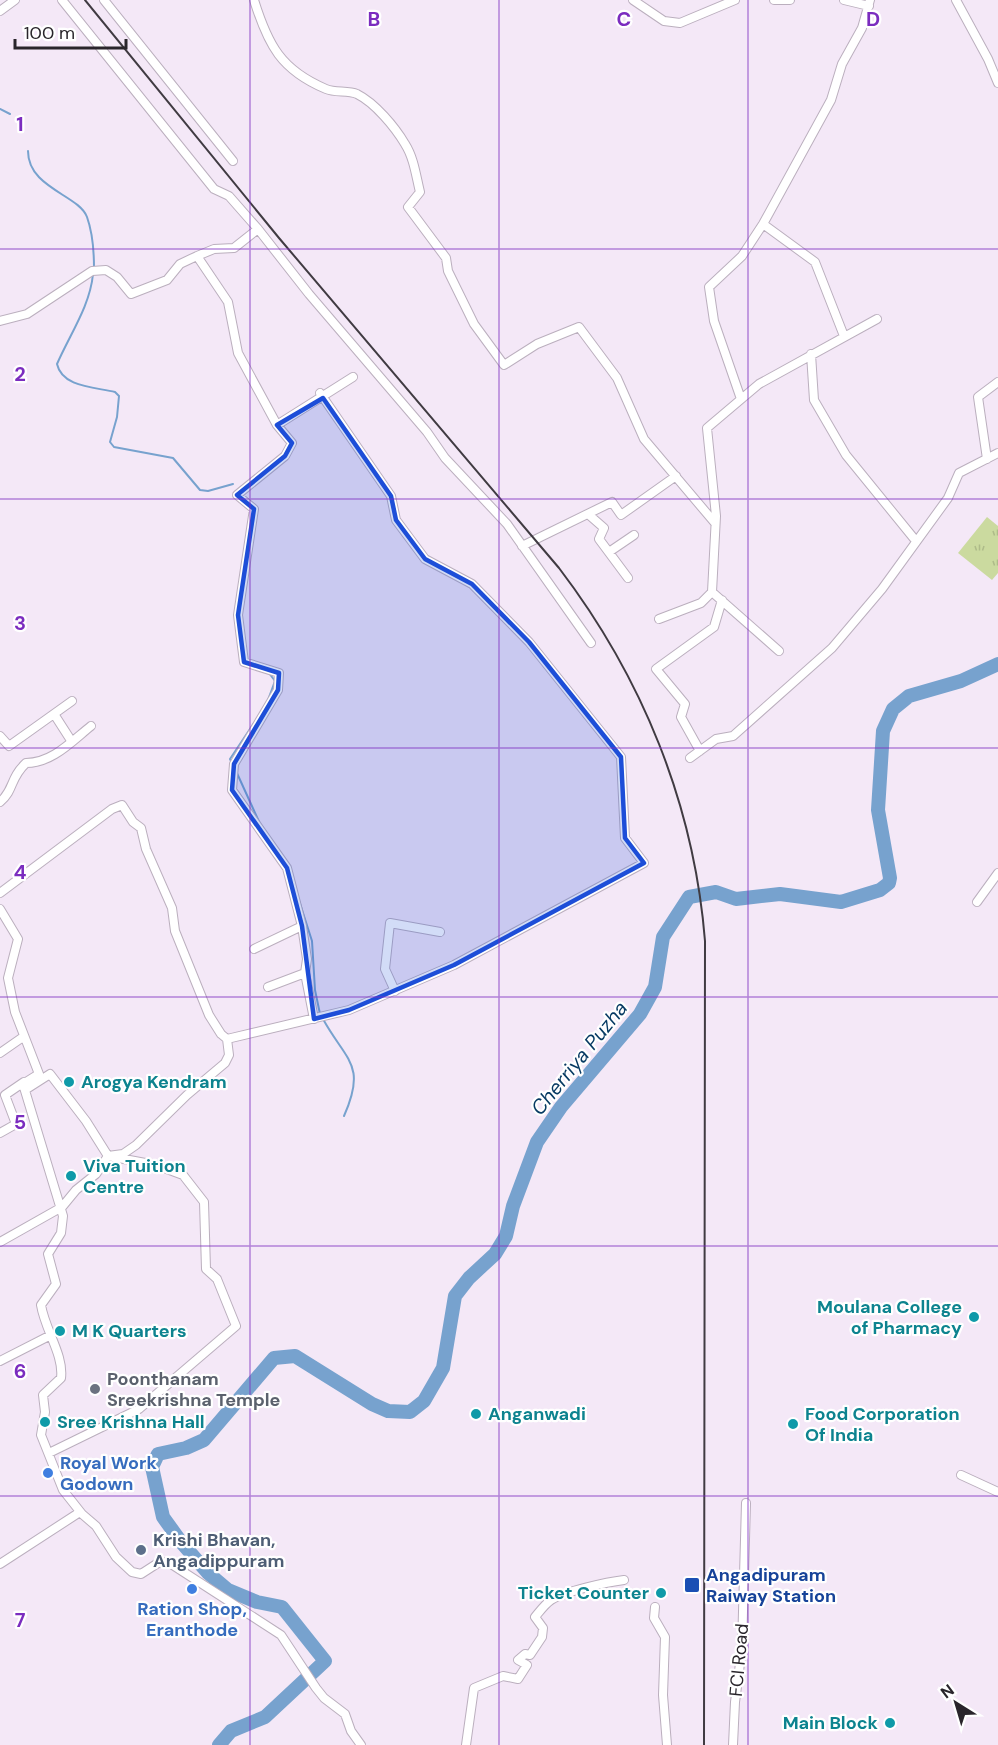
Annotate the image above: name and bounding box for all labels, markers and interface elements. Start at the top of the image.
text: B [368,6,380,32]
text: C [617,6,631,32]
text: D [866,6,880,32]
scale bar [15,12,126,50]
text: 100 m [24,21,75,45]
text: 1 [16,111,24,137]
text: 2 [14,361,26,387]
text: 3 [14,610,26,636]
text: 4 [14,859,27,885]
water label: Cherriya Puzha [525,996,633,1120]
place label: Arogya Kendram [81,1070,227,1094]
marker: Arogya Kendram [62,1075,76,1089]
text: 5 [14,1109,26,1135]
place label: Viva Tuition Centre [83,1154,186,1199]
marker: Viva Tuition Centre [64,1169,78,1183]
place label: Moulana College of Pharmacy [817,1295,962,1340]
marker: Moulana College of Pharmacy [967,1310,981,1324]
place label: M K Quarters [72,1319,187,1343]
marker: M K Quarters [53,1324,67,1338]
text: 6 [14,1358,26,1384]
place label: Poonthanam Sreekrishna Temple [107,1367,281,1412]
marker: Poonthanam Sreekrishna Temple [88,1382,102,1396]
place label: Anganwadi [488,1402,586,1426]
place label: Food Corporation Of India [805,1402,960,1447]
marker: Anganwadi [469,1407,483,1421]
place label: Sree Krishna Hall [57,1410,205,1434]
marker: Sree Krishna Hall [38,1415,52,1429]
marker: Food Corporation Of India [786,1417,800,1431]
place label: Royal Work Godown [60,1451,157,1496]
marker: Royal Work Godown [41,1466,55,1480]
place label: Krishi Bhavan, Angadippuram [153,1528,284,1573]
marker: Krishi Bhavan, Angadippuram [134,1543,148,1557]
place label: Angadipuram Raiway Station [706,1563,836,1608]
marker: Angadipuram Raiway Station [683,1576,701,1594]
place label: Ticket Counter [518,1581,649,1605]
marker: Ration Shop, Eranthode [185,1582,199,1596]
marker: Ticket Counter [654,1586,668,1600]
place label: Ration Shop, Eranthode [137,1597,247,1642]
text: 7 [15,1607,26,1633]
street label: FCI Road [724,1622,754,1698]
north arrow [926,1673,986,1733]
text: N [936,1680,958,1703]
place label: Main Block [783,1711,879,1735]
marker: Main Block [883,1716,897,1730]

